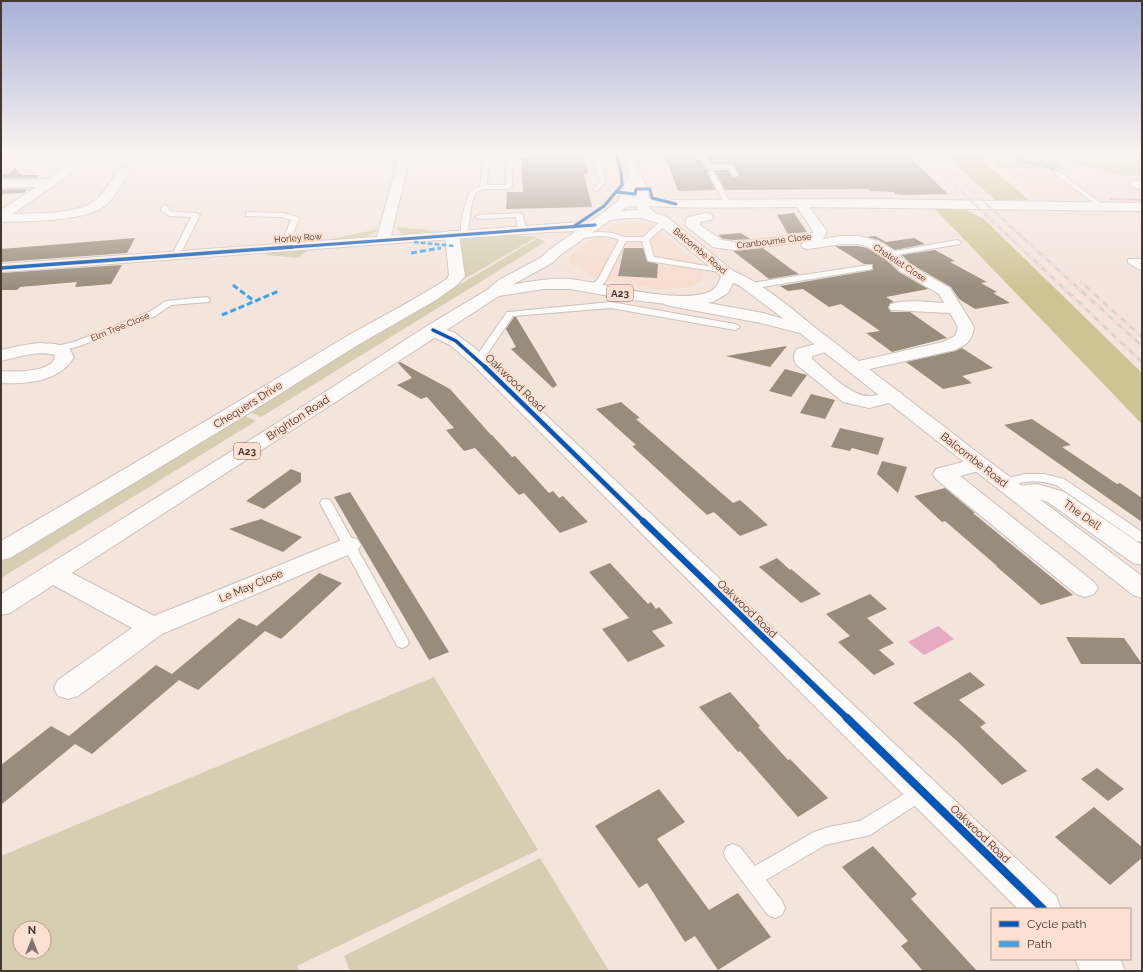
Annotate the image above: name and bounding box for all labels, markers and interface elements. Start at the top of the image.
street label: Balcombe Road [671,226,729,276]
street label: Horley Row [274,231,323,245]
street label: Cranbourne Close [736,231,813,251]
street label: Chatelet Close [872,242,929,284]
road number: A23 [607,285,633,301]
street label: Elm Tree Close [89,310,151,343]
street label: Oakwood Road [482,351,548,415]
street label: Chequers Drive [211,378,285,431]
street label: Brighton Road [264,393,332,443]
street label: Balcombe Road [938,430,1010,490]
road number: A23 [234,443,260,459]
street label: The Dell [1061,497,1103,533]
street label: Le May Close [217,566,285,605]
street label: Oakwood Road [714,577,780,641]
street label: Oakwood Road [947,802,1013,866]
legend [991,908,1131,960]
text: Cycle path [1027,917,1086,931]
north arrow [12,920,52,960]
text: N [28,924,36,937]
text: Path [1027,937,1052,951]

